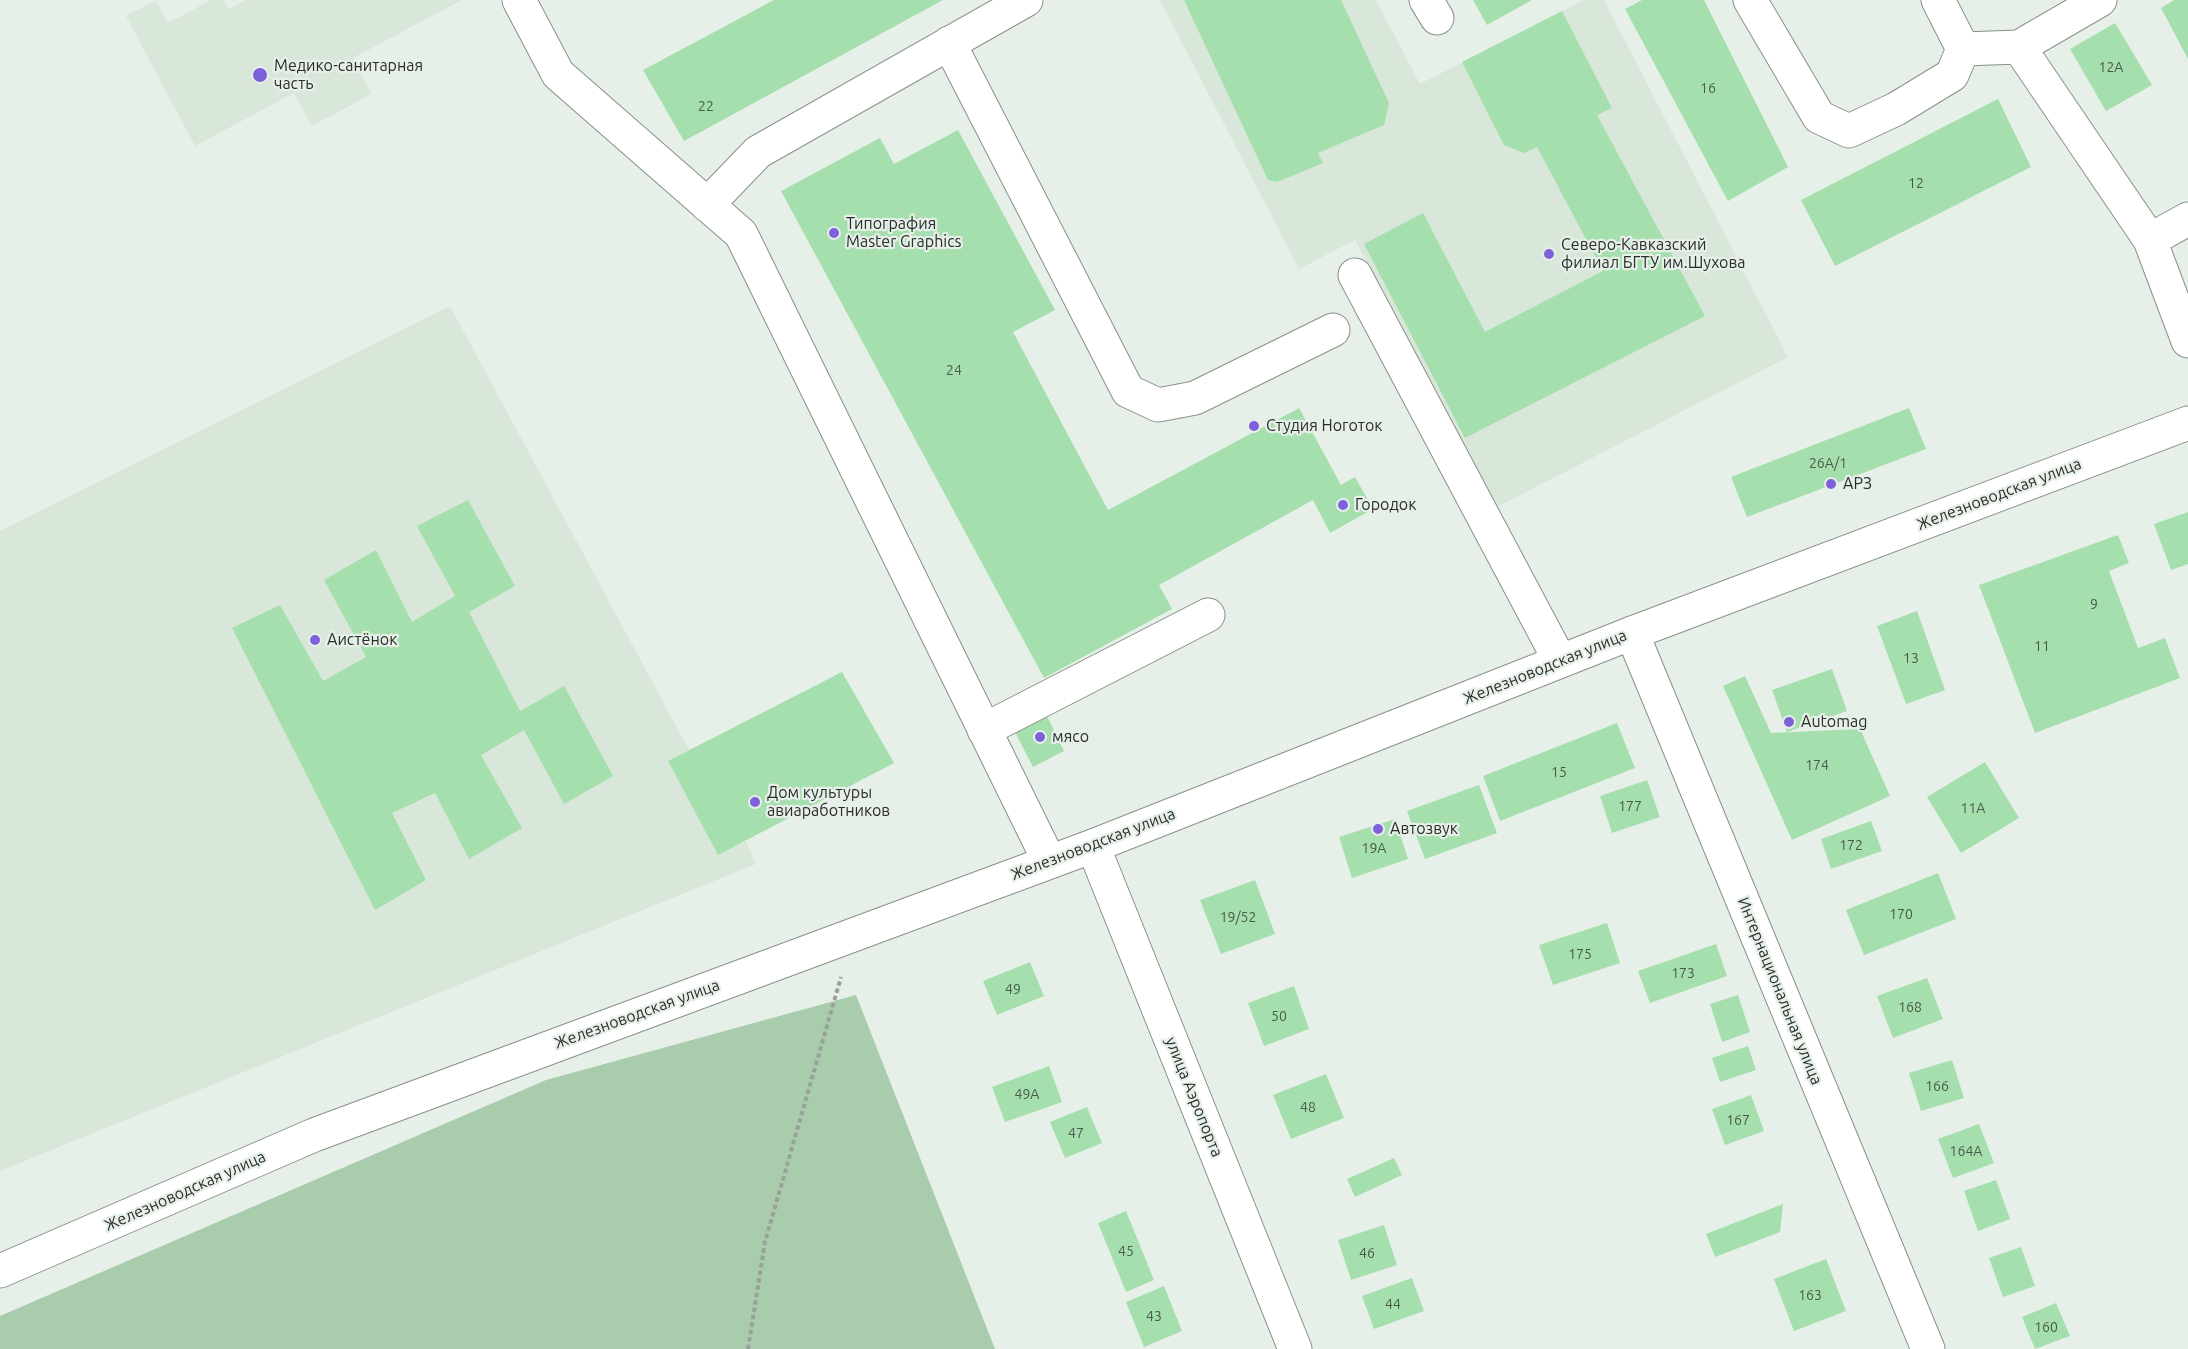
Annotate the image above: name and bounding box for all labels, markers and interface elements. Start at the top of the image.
place label: Медико-санитарная часть [274,56,423,94]
house number: 12А [2099,59,2123,75]
marker: Медико-санитарная часть [251,66,269,84]
house number: 16 [1700,80,1716,96]
house number: 22 [698,98,714,114]
house number: 12 [1908,175,1924,191]
place label: Типография Master Graphics [846,214,962,252]
marker: Типография Master Graphics [827,226,841,240]
place label: Северо-Кавказский филиал БГТУ им.Шухова [1561,235,1745,273]
marker: Северо-Кавказский филиал БГТУ им.Шухова [1542,247,1556,261]
house number: 24 [946,362,962,378]
place label: Студия Ноготок [1266,416,1383,436]
marker: Студия Ноготок [1247,419,1261,433]
street label: Железноводская улица [1914,454,2084,534]
house number: 26А/1 [1809,455,1847,471]
place label: АРЗ [1843,474,1872,494]
marker: АРЗ [1824,477,1838,491]
place label: Городок [1355,495,1416,515]
marker: Городок [1336,498,1350,512]
house number: 9 [2090,596,2098,612]
street label: Железноводская улица [1461,625,1629,709]
place label: Аистёнок [327,630,397,650]
marker: Аистёнок [308,633,322,647]
house number: 11 [2034,638,2050,654]
house number: 13 [1903,650,1919,666]
place label: Automag [1801,712,1867,732]
marker: Automag [1782,715,1796,729]
place label: мясо [1052,727,1089,747]
marker: мясо [1033,730,1047,744]
house number: 174 [1805,757,1829,773]
house number: 15 [1551,764,1567,780]
place label: Дом культуры авиаработников [767,783,890,821]
marker: Дом культуры авиаработников [748,795,762,809]
house number: 177 [1618,798,1642,814]
house number: 11А [1961,800,1985,816]
street label: Железноводская улица [1008,804,1178,884]
place label: Автозвук [1390,819,1458,839]
marker: Автозвук [1371,822,1385,836]
house number: 172 [1839,837,1863,853]
house number: 19А [1362,840,1386,856]
street label: Интернациональная улица [1734,894,1826,1088]
house number: 170 [1889,906,1913,922]
house number: 19/52 [1220,909,1256,925]
house number: 175 [1568,946,1592,962]
house number: 173 [1671,965,1695,981]
street label: Железноводская улица [552,975,722,1053]
house number: 49 [1005,981,1021,997]
house number: 168 [1898,999,1922,1015]
house number: 50 [1271,1008,1287,1024]
street label: улица Аэропорта [1161,1034,1227,1160]
house number: 166 [1925,1078,1949,1094]
house number: 49А [1015,1086,1039,1102]
house number: 48 [1300,1099,1316,1115]
house number: 167 [1726,1112,1750,1128]
house number: 47 [1068,1125,1084,1141]
house number: 164А [1950,1143,1982,1159]
street label: Железноводская улица [101,1147,269,1235]
house number: 45 [1118,1243,1134,1259]
house number: 46 [1359,1245,1375,1261]
house number: 163 [1798,1287,1822,1303]
house number: 44 [1385,1296,1401,1312]
house number: 43 [1146,1308,1162,1324]
house number: 160 [2034,1319,2058,1335]

